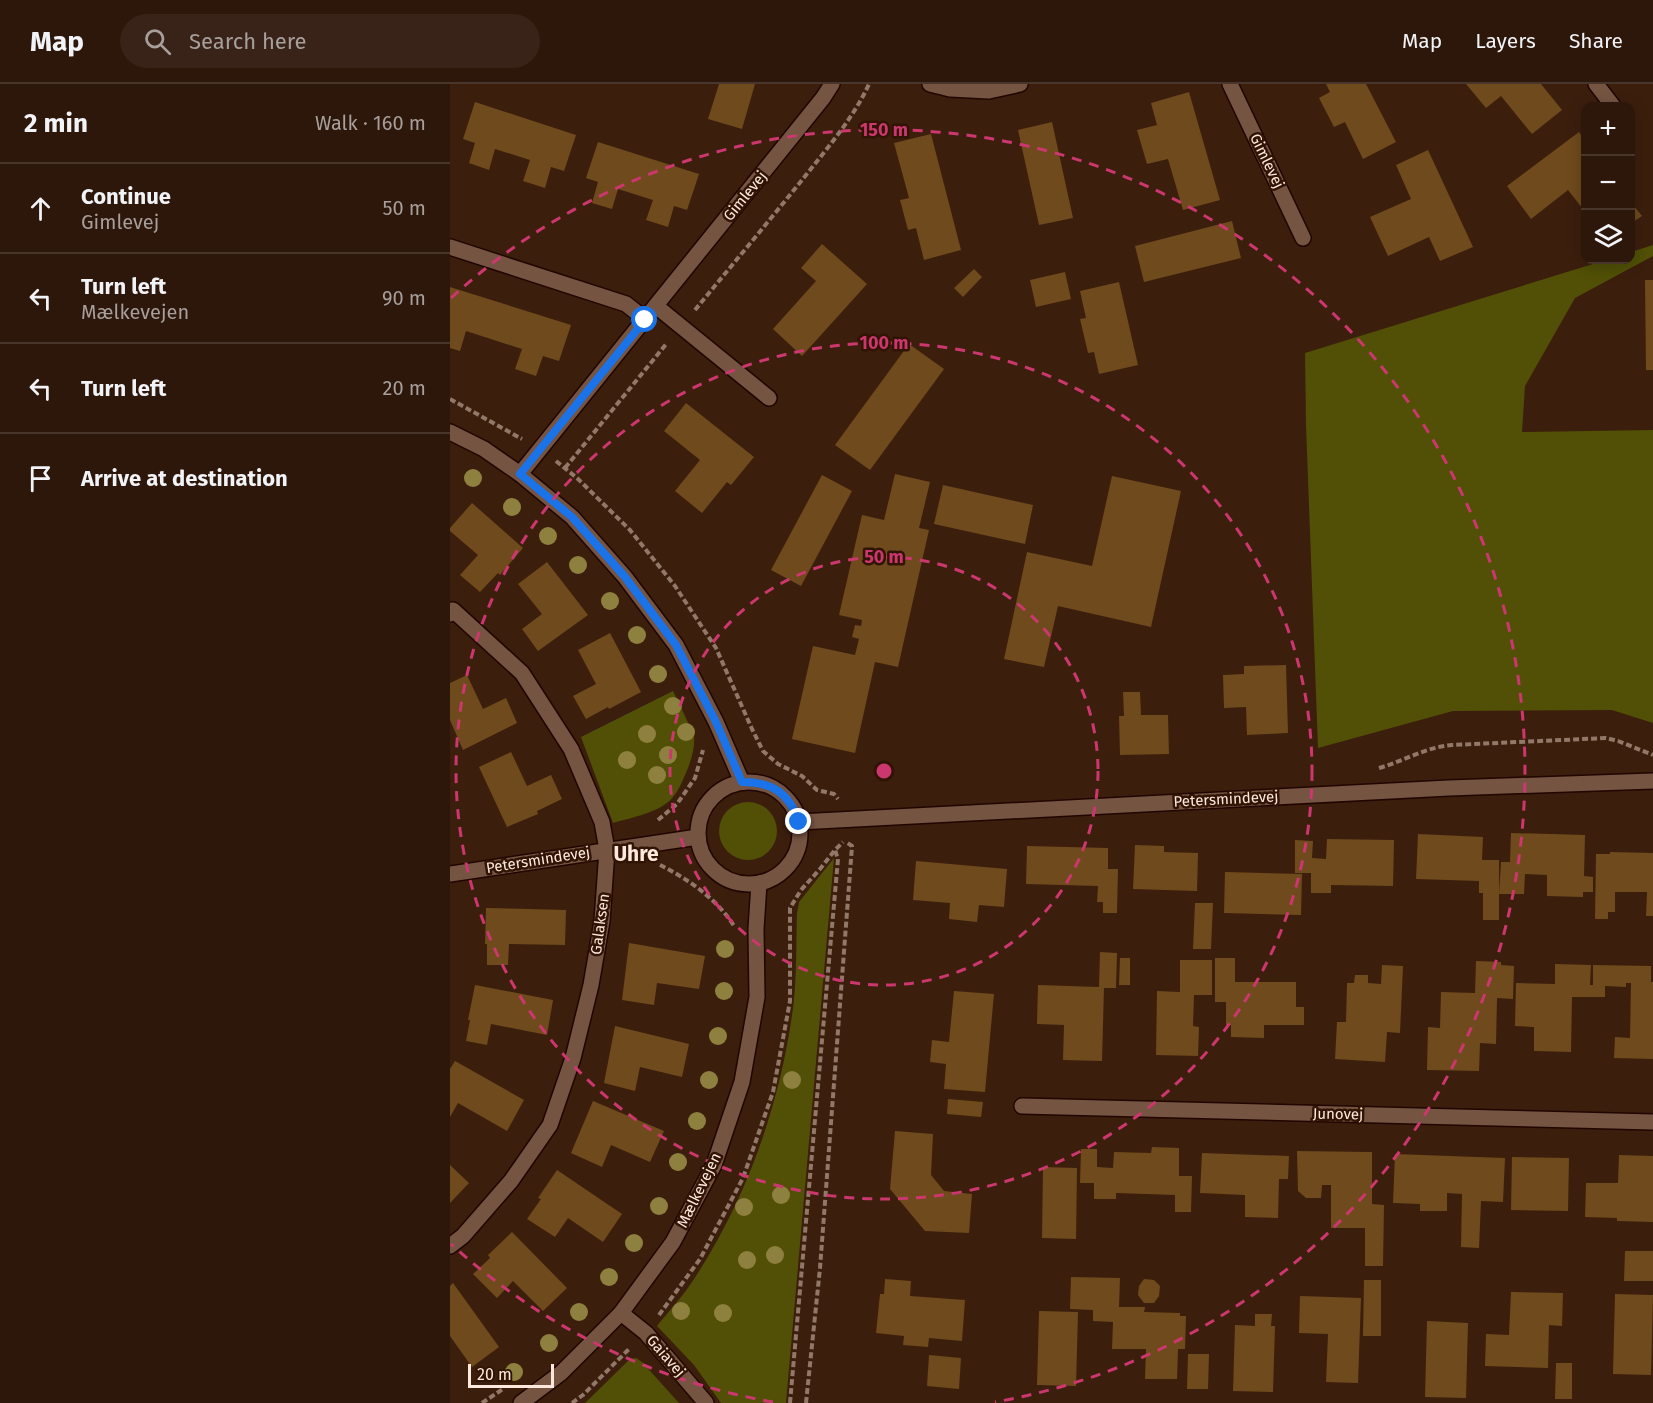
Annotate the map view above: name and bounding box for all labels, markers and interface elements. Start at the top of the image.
search box [120,14,540,68]
text: Map [30,25,84,58]
icon: search [141,25,174,58]
text: Search here [189,28,307,55]
text: Map [1402,28,1442,54]
text: Layers [1475,28,1536,54]
text: Share [1569,28,1623,54]
map controls [1581,102,1635,264]
button: + [1581,102,1635,156]
text: 2 min [24,108,88,139]
text: Walk · 160 m [315,111,426,135]
text: 150 m [860,119,908,141]
street label: Gimlevej [1246,131,1288,191]
button: − [1581,156,1635,210]
street label: Gimlevej [720,168,770,224]
text: Continue [81,183,171,210]
icon: ahead [24,192,57,225]
text: 50 m [382,196,426,220]
text: Gimlevej [81,210,159,234]
button: layers [1581,210,1635,264]
text: Turn left [81,273,166,300]
icon: left [24,282,57,315]
text: 90 m [382,286,426,310]
text: Mælkevejen [81,300,189,324]
route start [631,306,657,332]
text: 100 m [860,332,908,354]
icon: left [24,372,57,405]
text: Turn left [81,375,166,402]
text: 20 m [383,376,426,400]
icon: arrive [24,462,57,495]
text: Arrive at destination [81,465,288,492]
text: 50 m [864,546,904,568]
centre of rings [874,761,894,781]
street label: Petersmindevej [1173,787,1279,811]
route end [785,808,811,834]
district label: Uhre [613,841,659,867]
street label: Petersmindevej [485,843,591,877]
street label: Galaksen [587,892,613,956]
street label: Junovej [1313,1105,1363,1123]
street label: Mælkevejen [673,1150,725,1230]
street label: Gaiavej [643,1331,689,1381]
scale bar [468,1361,554,1388]
text: 20 m [477,1365,512,1384]

